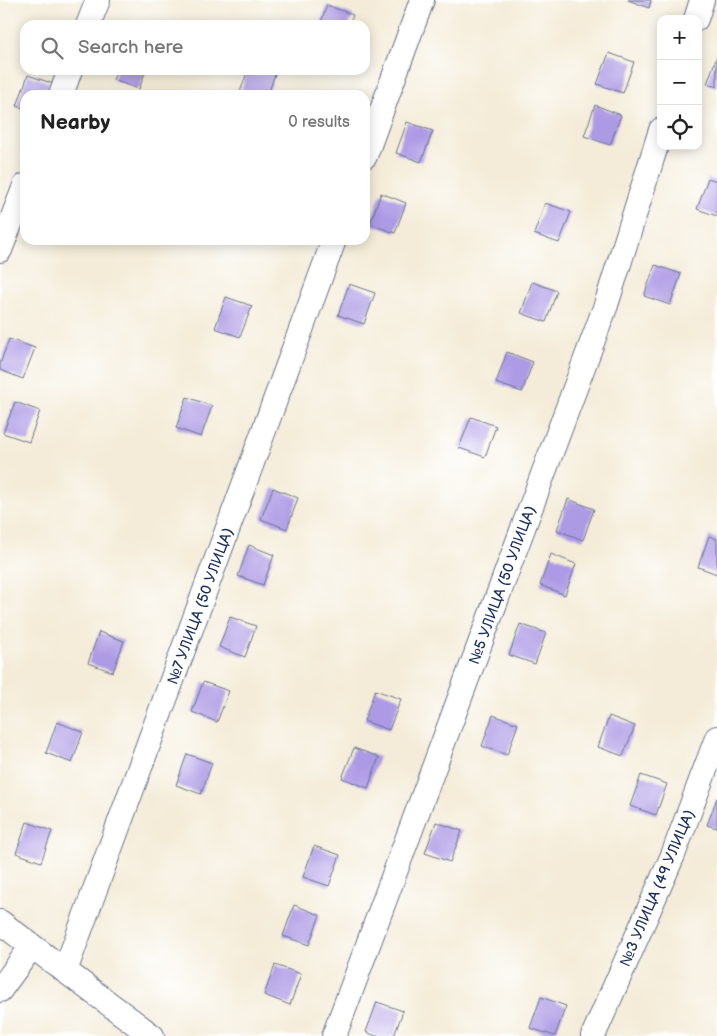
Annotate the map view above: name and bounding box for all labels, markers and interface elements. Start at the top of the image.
map controls [657,15,702,150]
button: + [657,15,702,60]
search box [20,20,370,75]
icon: search [38,34,66,62]
text: Search here [78,36,183,59]
button: − [657,60,702,105]
button: locate [657,105,702,150]
text: Nearby [40,110,110,135]
text: 0 results [288,113,350,132]
street label: №5 УЛИЦА (50 УЛИЦА) [465,503,540,667]
street label: №7 УЛИЦА (50 УЛИЦА) [163,525,238,687]
street label: №3 УЛИЦА (49 УЛИЦА) [616,807,699,969]

